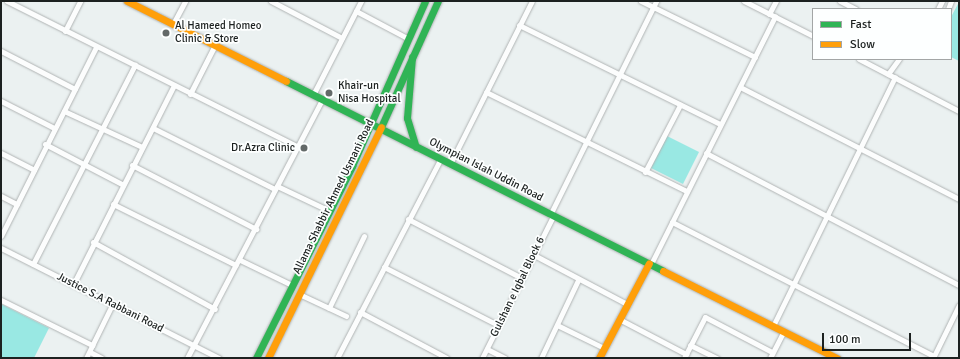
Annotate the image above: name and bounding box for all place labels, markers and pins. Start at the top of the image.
place label: Al Hameed Homeo Clinic & Store [175,20,261,46]
marker: Al Hameed Homeo Clinic & Store [160,27,172,39]
place label: Khair-un Nisa Hospital [338,80,401,106]
marker: Khair-un Nisa Hospital [323,87,335,99]
place label: Dr.Azra Clinic [231,141,295,155]
marker: Dr.Azra Clinic [298,142,310,154]

